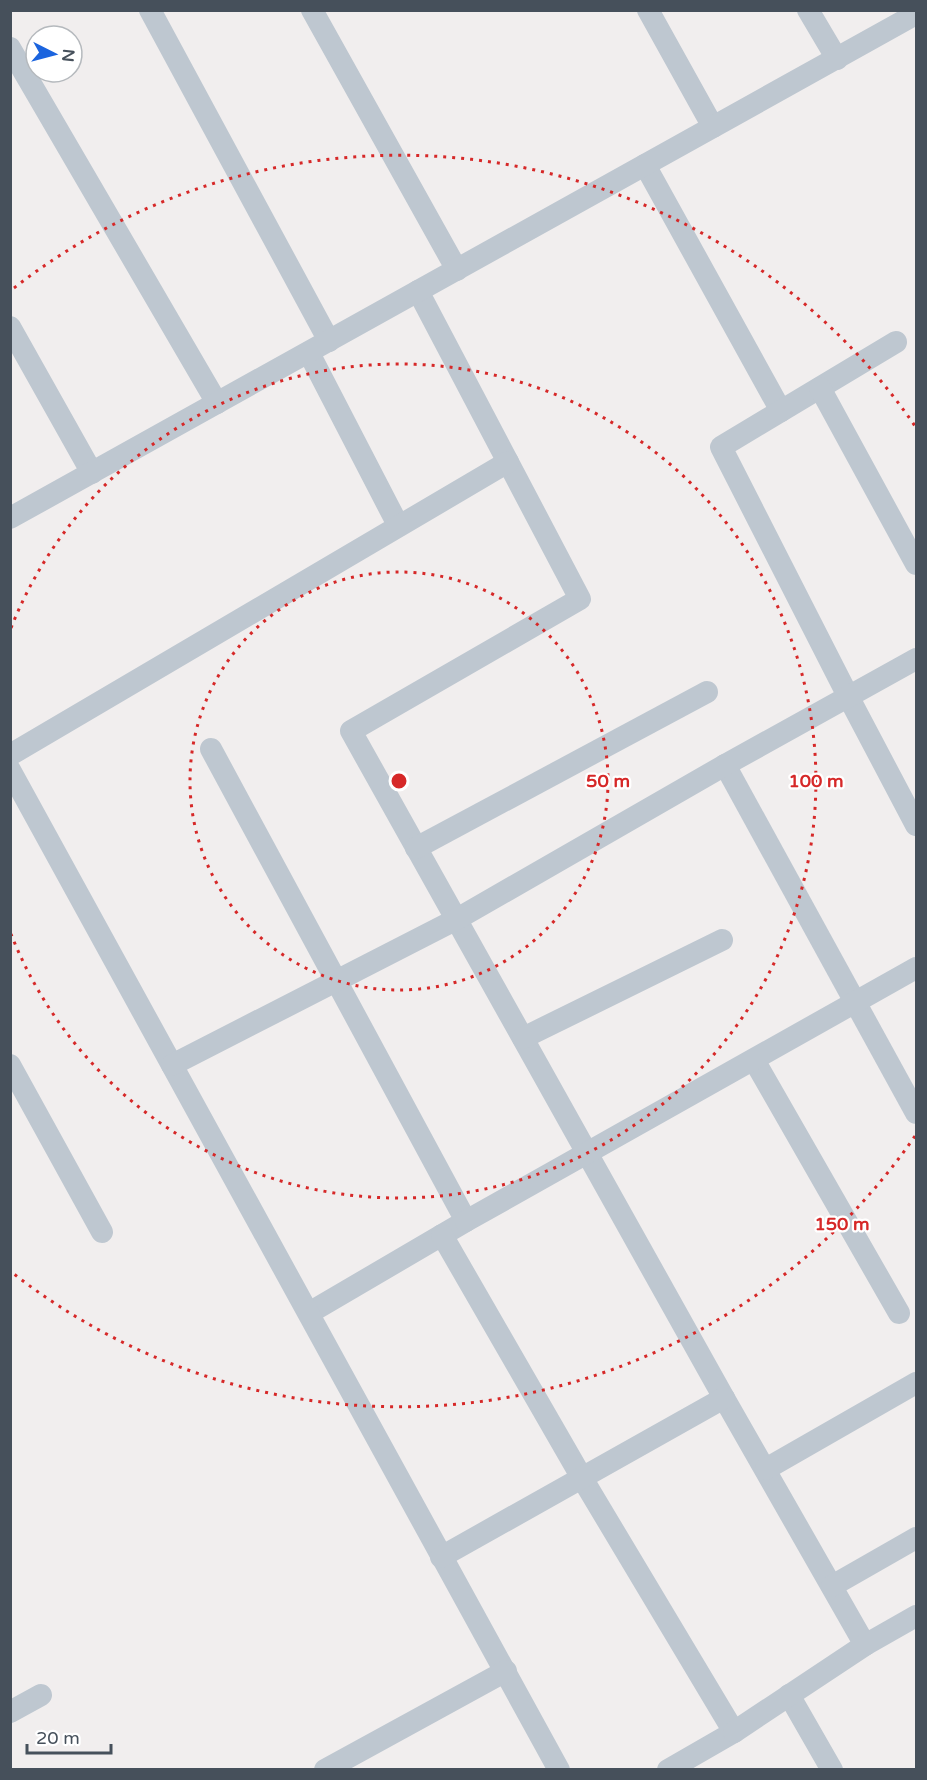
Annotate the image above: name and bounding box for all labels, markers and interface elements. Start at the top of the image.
north arrow [24,24,84,84]
text: N [57,48,79,63]
text: 50 m [586,770,630,792]
text: 100 m [788,770,844,792]
centre of rings [389,771,409,791]
text: 150 m [814,1213,870,1235]
scale bar [27,1717,111,1755]
text: 20 m [36,1727,80,1749]

